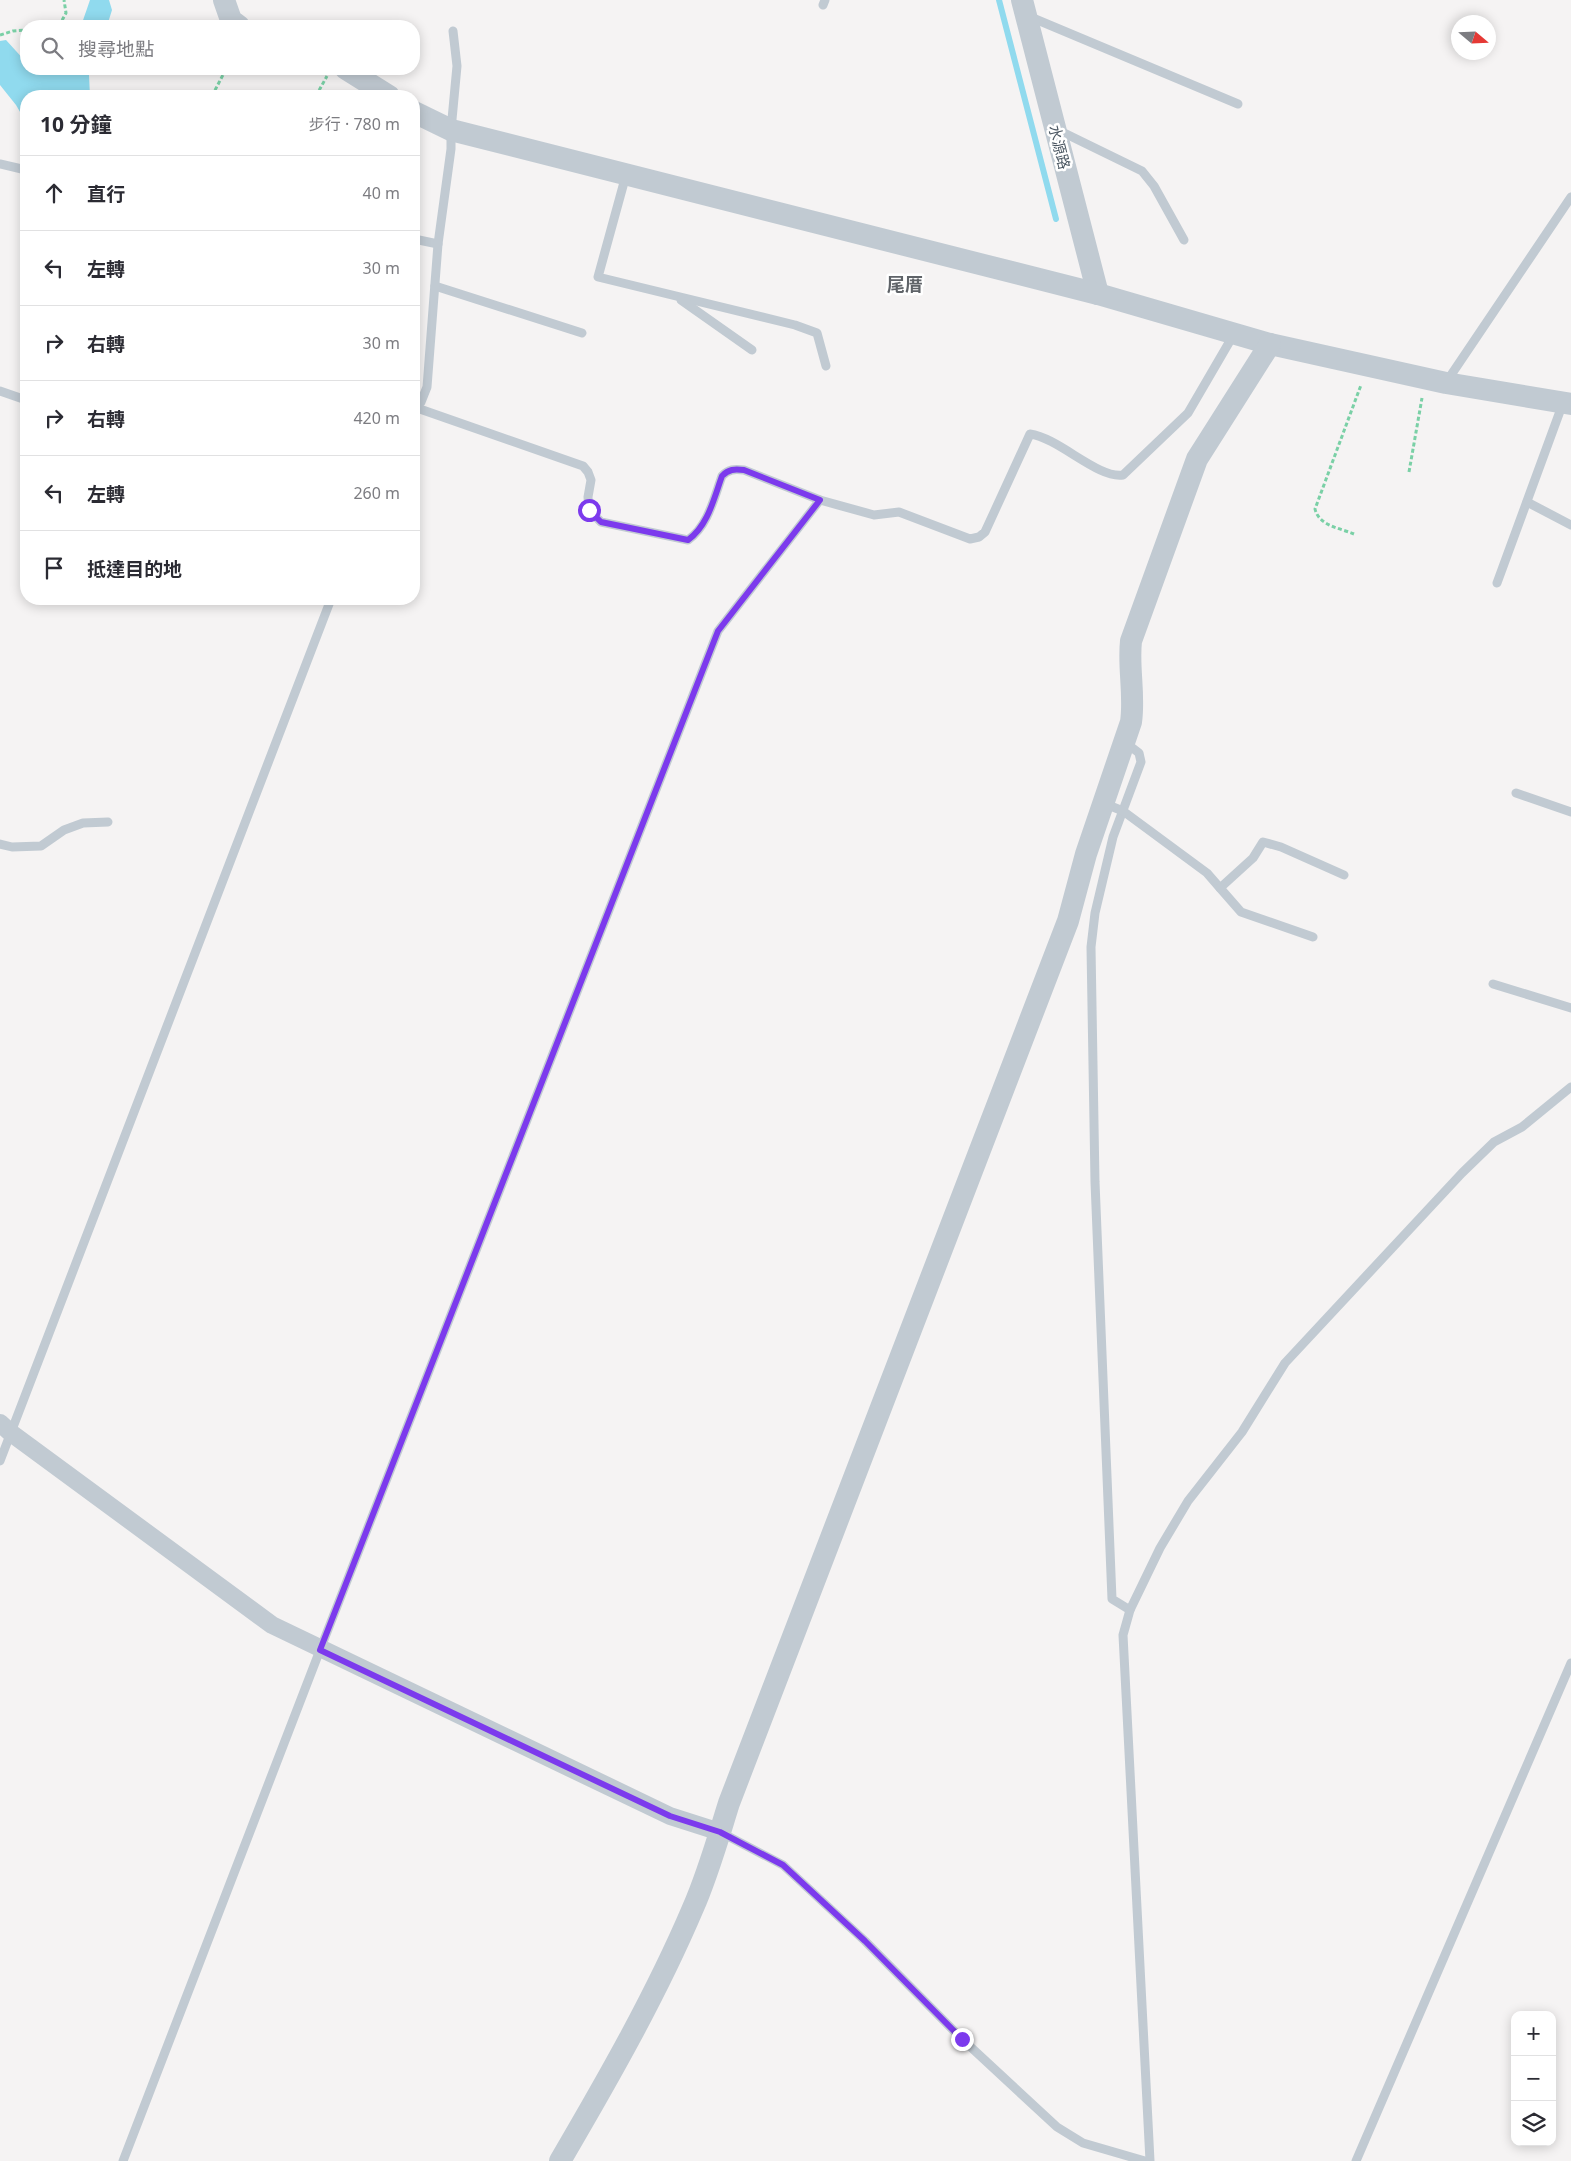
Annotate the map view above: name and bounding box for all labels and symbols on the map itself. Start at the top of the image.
north arrow [1451,15,1496,60]
street label: 水源路 [1045,123,1075,171]
district label: 尾厝 [887,272,923,296]
route start [578,499,601,522]
route end [951,2028,974,2051]

